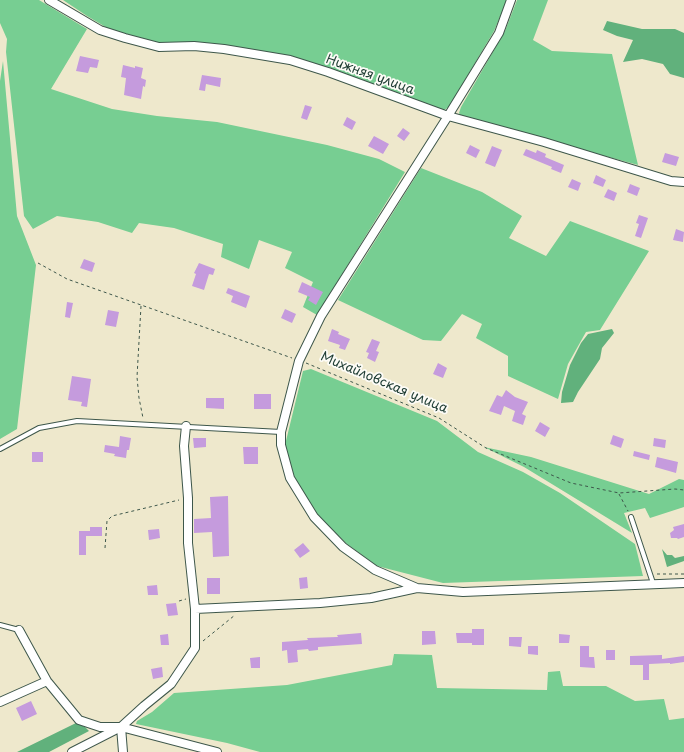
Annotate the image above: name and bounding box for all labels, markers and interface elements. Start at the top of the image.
street label: Нижняя улица [324,52,416,98]
street label: Михайловская улица [318,349,450,417]

